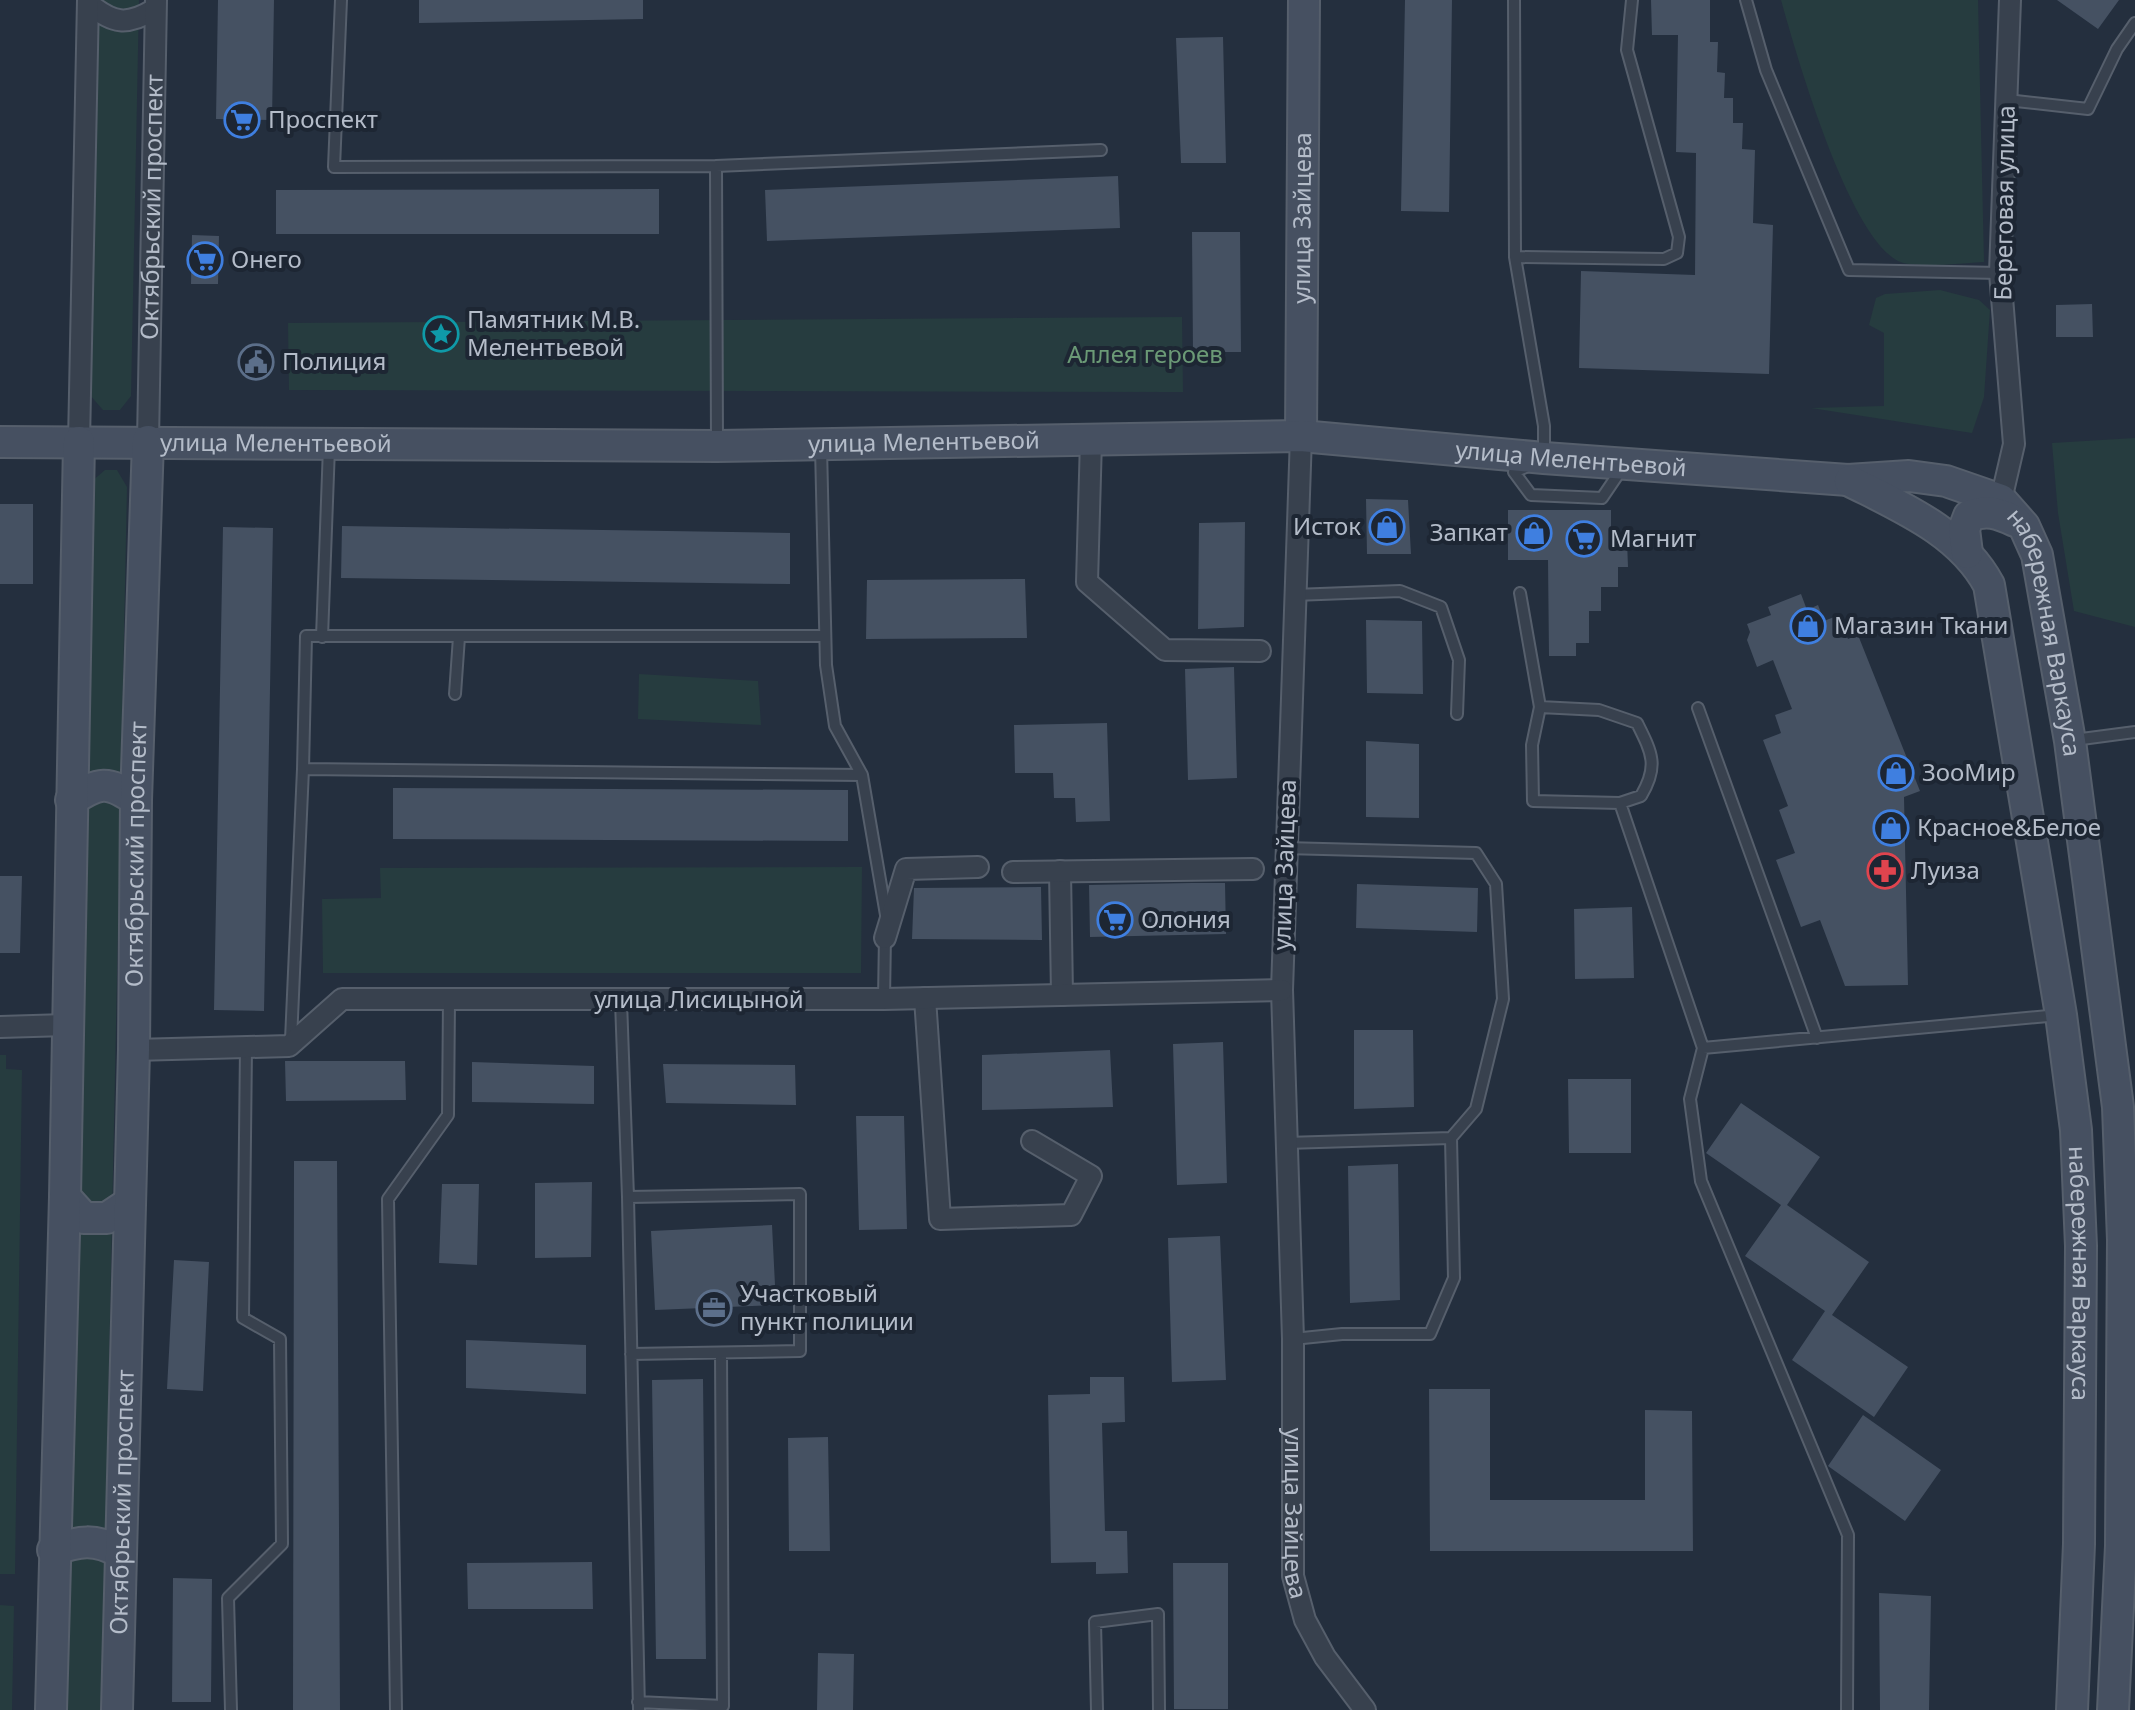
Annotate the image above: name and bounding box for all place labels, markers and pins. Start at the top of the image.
supermarket icon: Проспект [223,101,261,139]
place label: Проспект [268,102,378,135]
supermarket icon: Онего [186,241,224,279]
place label: Онего [231,242,302,275]
place label: Памятник М.В. Мелентьевой [467,302,640,363]
place icon: Памятник М.В. Мелентьевой [422,315,460,353]
public building icon: Полиция [237,343,275,381]
place label: Полиция [282,344,386,377]
shop icon: Исток [1368,508,1406,546]
place label: Исток [1293,509,1361,542]
shop icon: Запкат [1515,514,1553,552]
place label: Запкат [1430,515,1508,548]
supermarket icon: Магнит [1565,520,1603,558]
place label: Магнит [1610,521,1696,554]
shop icon: Магазин Ткани [1789,607,1827,645]
place label: Магазин Ткани [1834,608,2008,641]
shop icon: ЗооМир [1877,754,1915,792]
place label: ЗооМир [1922,755,2016,788]
shop icon: Красное&Белое [1872,809,1910,847]
place label: Красное&Белое [1917,810,2101,843]
pharmacy icon: Луиза [1866,852,1904,890]
place label: Луиза [1911,853,1980,886]
supermarket icon: Олония [1096,901,1134,939]
place label: Олония [1141,902,1231,935]
place label: Участковый пункт полиции [740,1276,914,1337]
office icon: Участковый пункт полиции [695,1289,733,1327]

